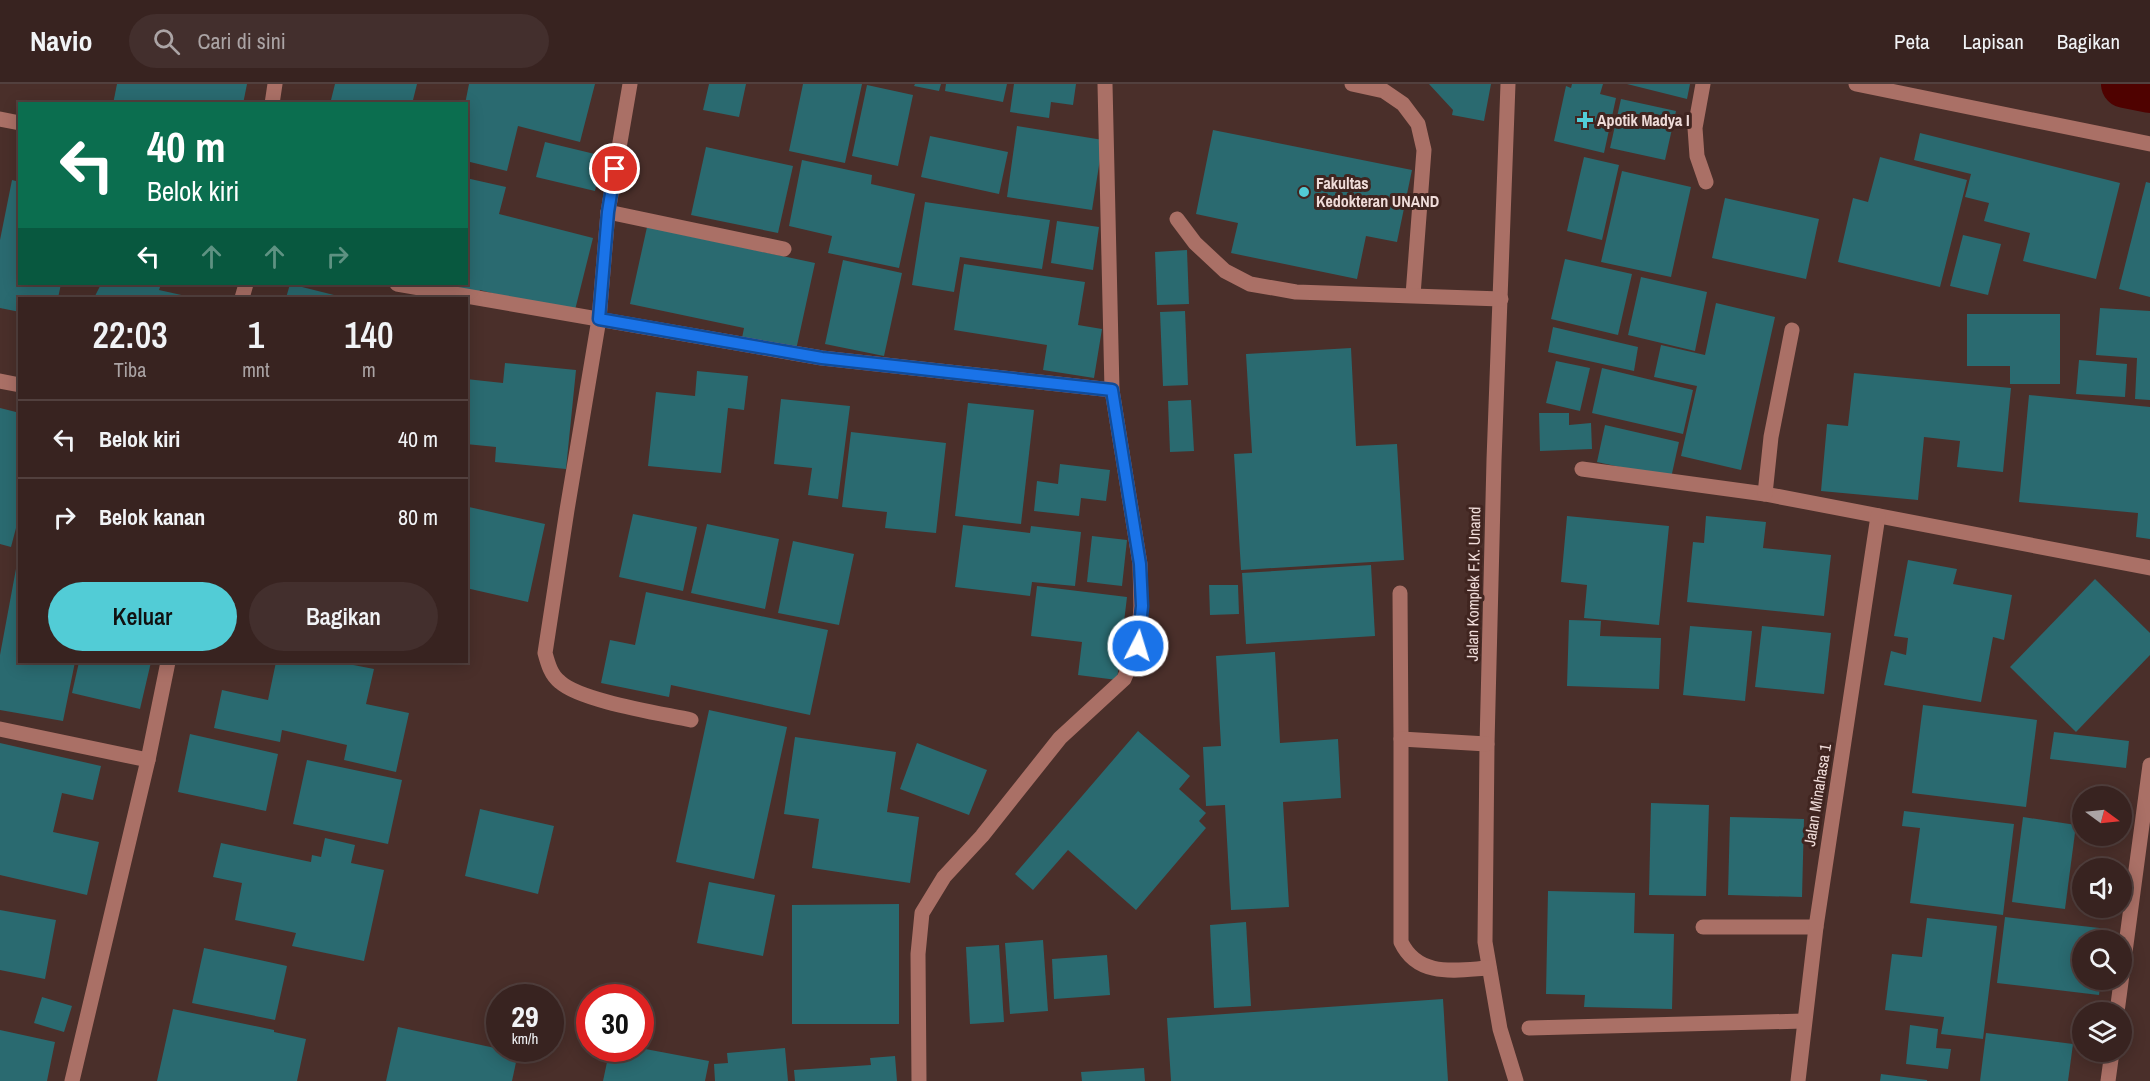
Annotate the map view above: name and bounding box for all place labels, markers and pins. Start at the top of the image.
place label: Apotik Madya I [1597,109,1690,131]
marker: Apotik Madya I [1578,113,1592,127]
pin [589,143,640,194]
place label: Fakultas Kedokteran UNAND [1316,172,1439,212]
marker: Fakultas Kedokteran UNAND [1297,185,1311,199]

